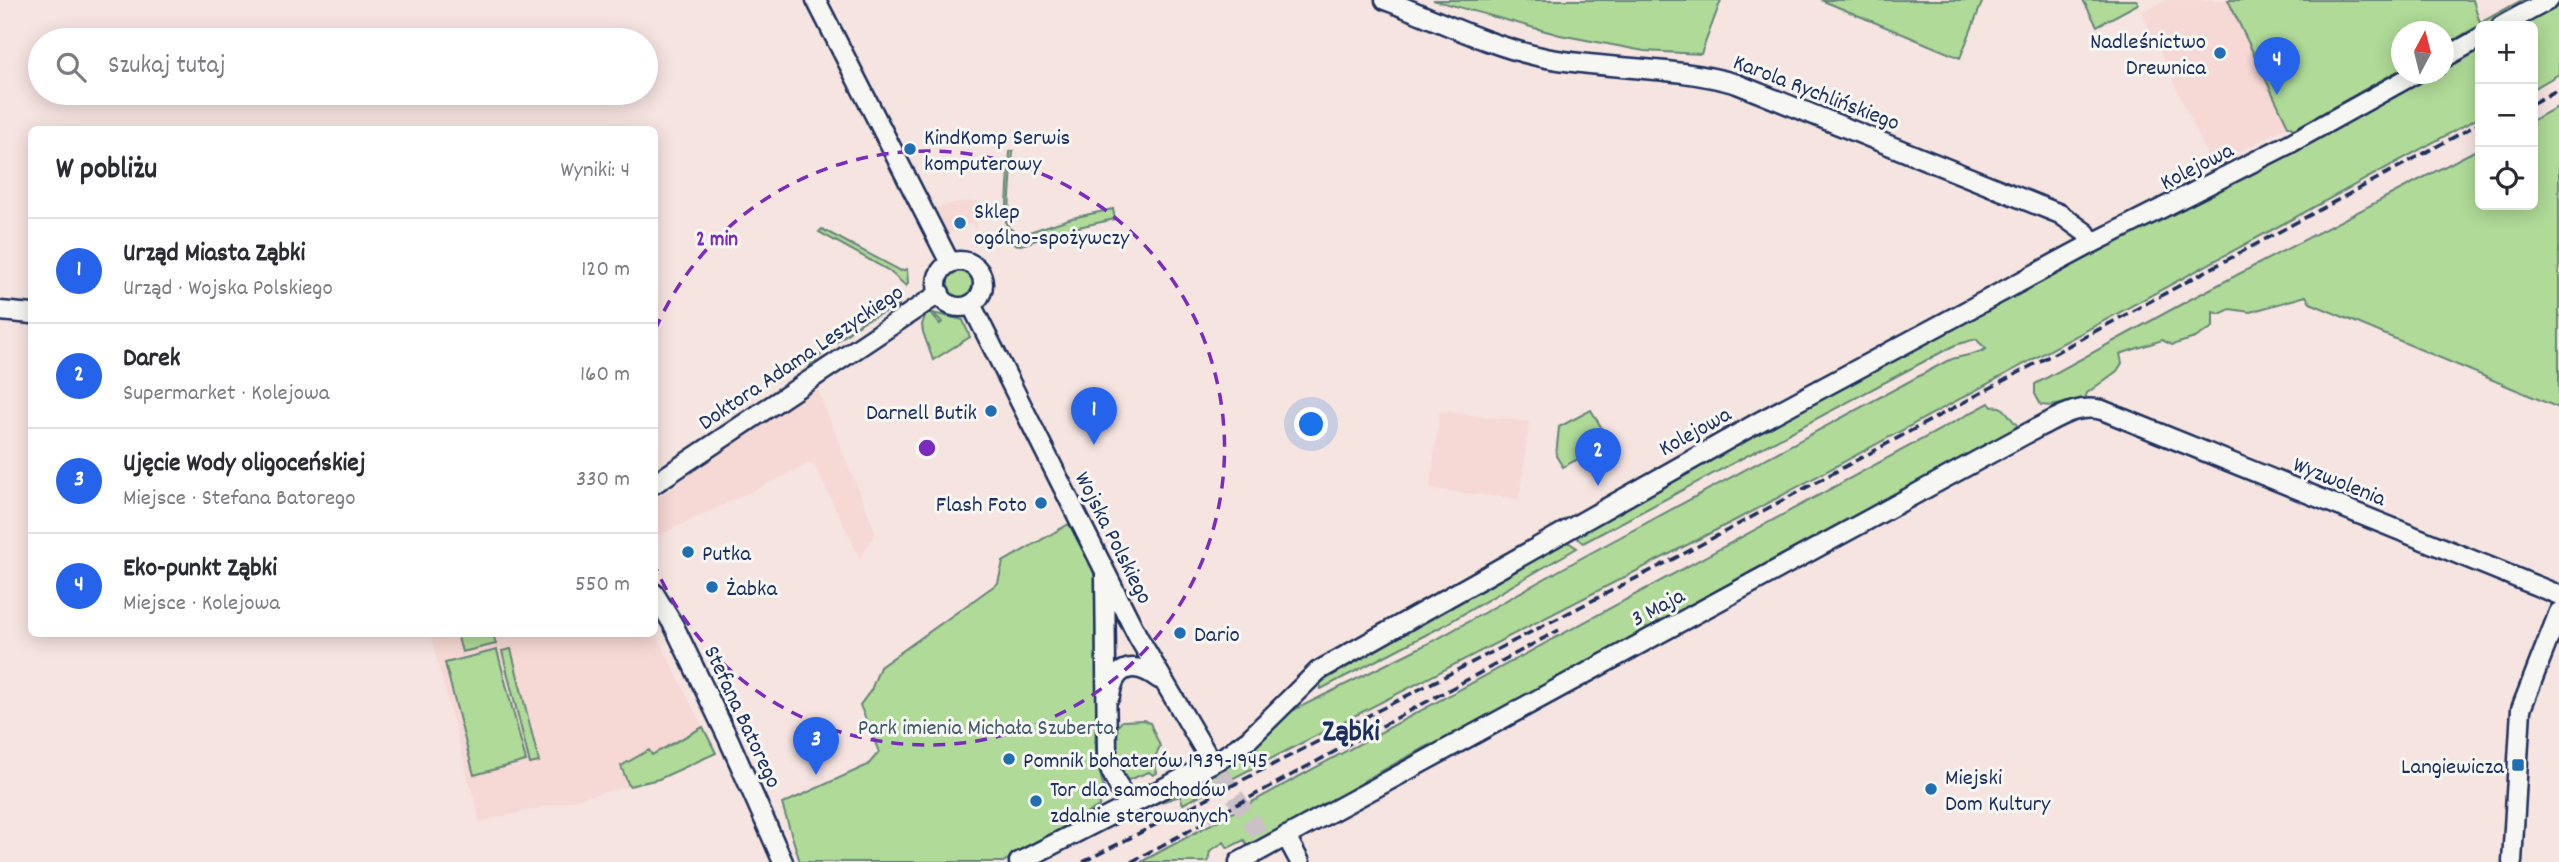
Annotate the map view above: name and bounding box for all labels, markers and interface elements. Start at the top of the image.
north arrow [2391,21,2454,84]
map controls [2475,21,2538,210]
button: + [2475,21,2538,84]
place label: Nadleśnictwo Drewnica [2090,27,2207,86]
search box [28,28,658,105]
pin: 4 [2254,37,2300,95]
marker: Nadleśnictwo Drewnica [2212,45,2228,61]
street label: Karola Rychlińskiego [1728,47,1904,141]
icon: search [52,48,90,86]
text: Szukaj tutaj [108,48,226,85]
button: − [2475,84,2538,147]
place label: KindKomp Serwis komputerowy [924,123,1070,182]
street label: Kolejowa [2155,135,2241,201]
marker: KindKomp Serwis komputerowy [902,141,918,157]
button: locate [2475,147,2538,210]
text: W pobliżu [56,150,157,193]
text: Wyniki: 4 [560,155,630,188]
place label: Sklep ogólno-spożywczy [974,197,1130,256]
marker: Sklep ogólno-spożywczy [952,215,968,231]
text: 2 min [696,226,738,256]
text: Urząd Miasta Ząbki [123,236,305,273]
text: 1 [76,254,82,287]
text: 120 m [581,254,630,287]
text: Urząd · Wojska Polskiego [123,273,333,306]
street label: Doktora Adama Leszyckiego [693,278,911,440]
text: Darek [123,341,180,378]
text: 2 [74,359,84,392]
text: 160 m [580,359,630,392]
text: Supermarket · Kolejowa [123,378,330,411]
pin: 1 [1071,387,1117,445]
place label: Darnell Butik [866,398,977,431]
street label: Kolejowa [1653,399,1739,466]
marker: Darnell Butik [983,403,999,419]
your location [1294,407,1328,441]
pin: 2 [1575,428,1621,486]
centre of rings [915,436,939,460]
text: Ujęcie Wody oligoceńskiej [123,446,366,483]
street label: Wyzwolenia [2287,450,2391,517]
text: 3 [74,464,84,497]
text: 330 m [576,464,630,497]
street label: Wojska Polskiego [1064,467,1159,610]
text: Miejsce · Stefana Batorego [123,483,355,516]
place label: Flash Foto [936,490,1027,523]
marker: Flash Foto [1033,495,1049,511]
place label: Putka [702,539,752,572]
marker: Putka [680,544,696,560]
text: Eko-punkt Ząbki [123,551,277,588]
text: 4 [74,569,84,602]
text: 550 m [575,569,630,602]
place label: Żabka [726,574,778,607]
marker: Żabka [704,579,720,595]
street label: 3 Maja [1626,581,1692,637]
text: Miejsce · Kolejowa [123,588,280,621]
place label: Dario [1194,620,1240,653]
marker: Dario [1172,625,1188,641]
street label: Stefana Batorego [693,641,788,794]
park label: Park imienia Michała Szuberta [858,713,1115,746]
district label: Ząbki [1322,713,1380,756]
pin: 3 [793,717,839,775]
place label: Pomnik bohaterów 1939-1945 [1023,746,1268,779]
marker: Pomnik bohaterów 1939-1945 [1001,751,1017,767]
place label: Langiewicza [2401,752,2505,785]
marker: Langiewicza [2510,757,2526,773]
place label: Miejski Dom Kultury [1945,763,2051,822]
place label: Tor dla samochodów zdalnie sterowanych [1050,775,1228,834]
marker: Miejski Dom Kultury [1923,781,1939,797]
marker: Tor dla samochodów zdalnie sterowanych [1028,793,1044,809]

